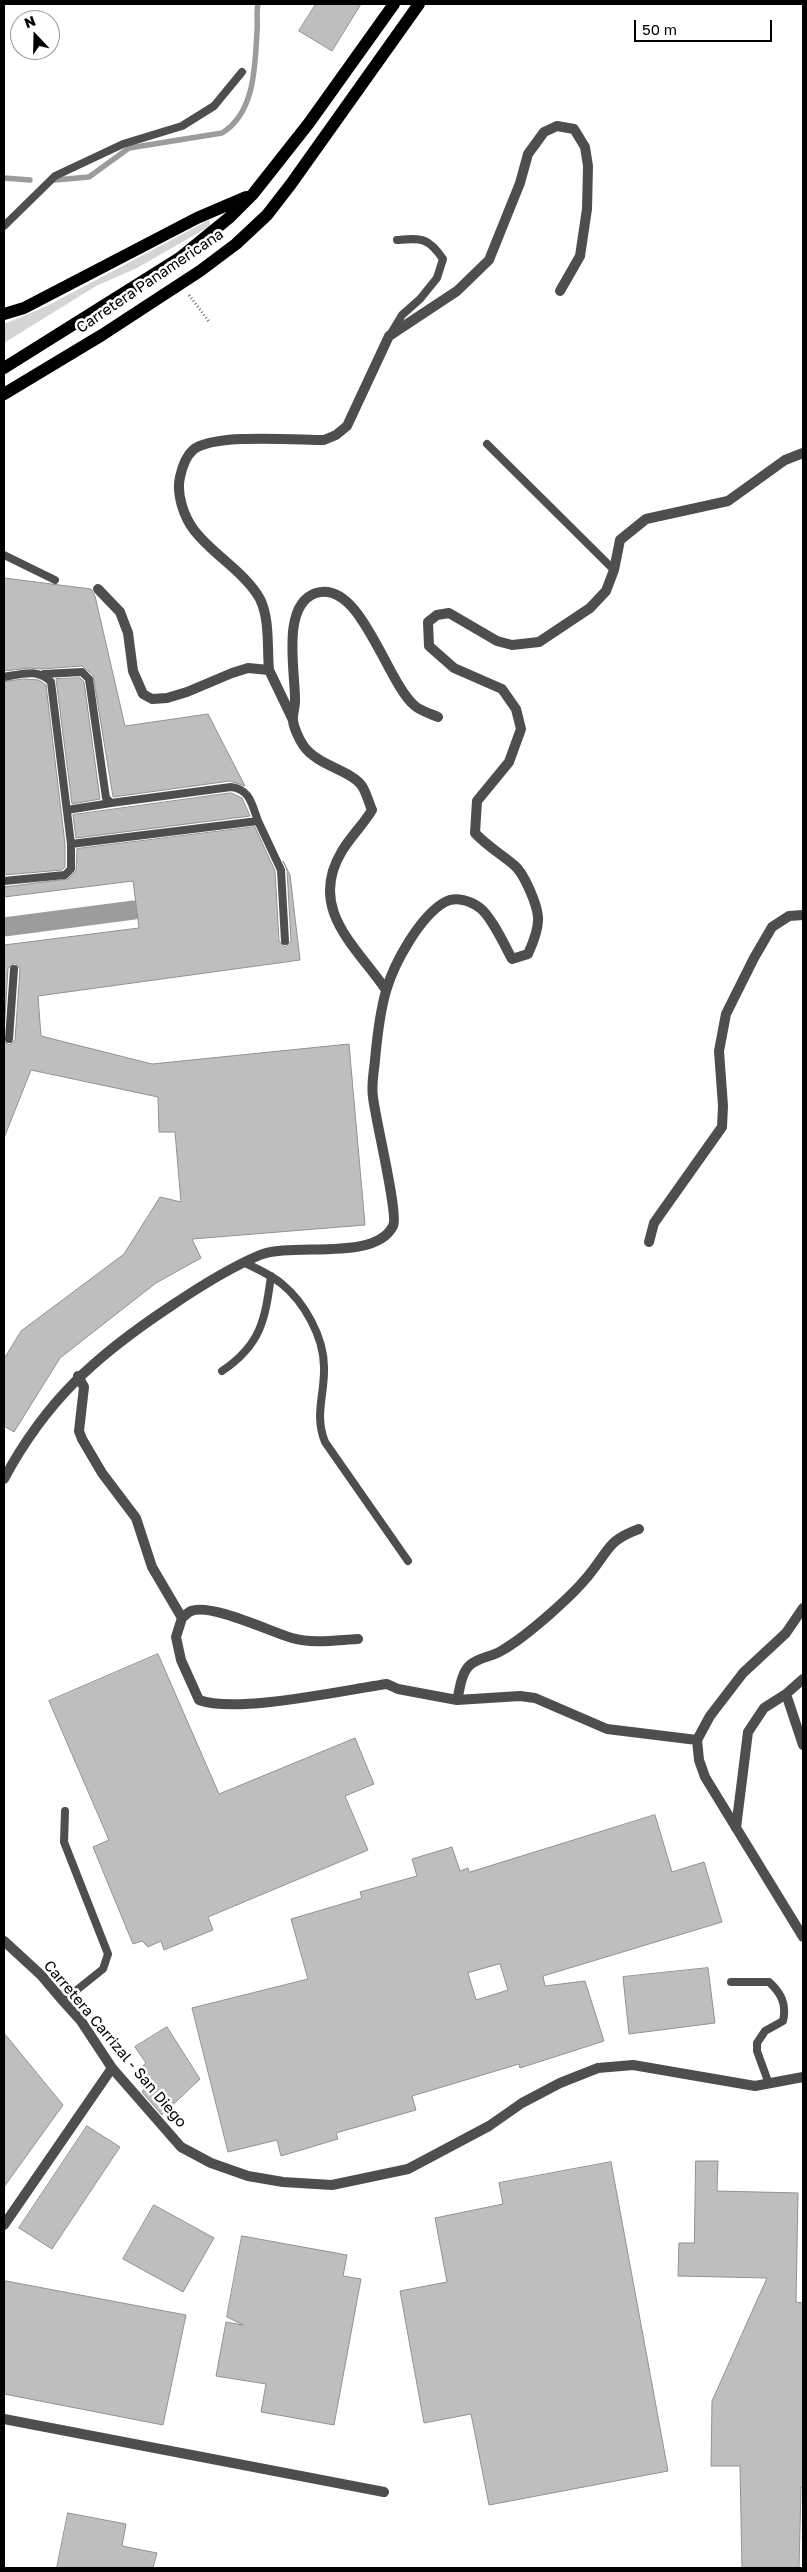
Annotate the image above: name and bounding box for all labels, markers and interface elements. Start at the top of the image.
north arrow [10,10,60,60]
scale bar [637,10,774,42]
text: N [22,12,38,31]
text: 50 m [642,20,677,38]
street label: Carretera Panamericana [73,225,227,337]
street label: Carretera Carrizal - San Diego [40,1957,190,2131]

